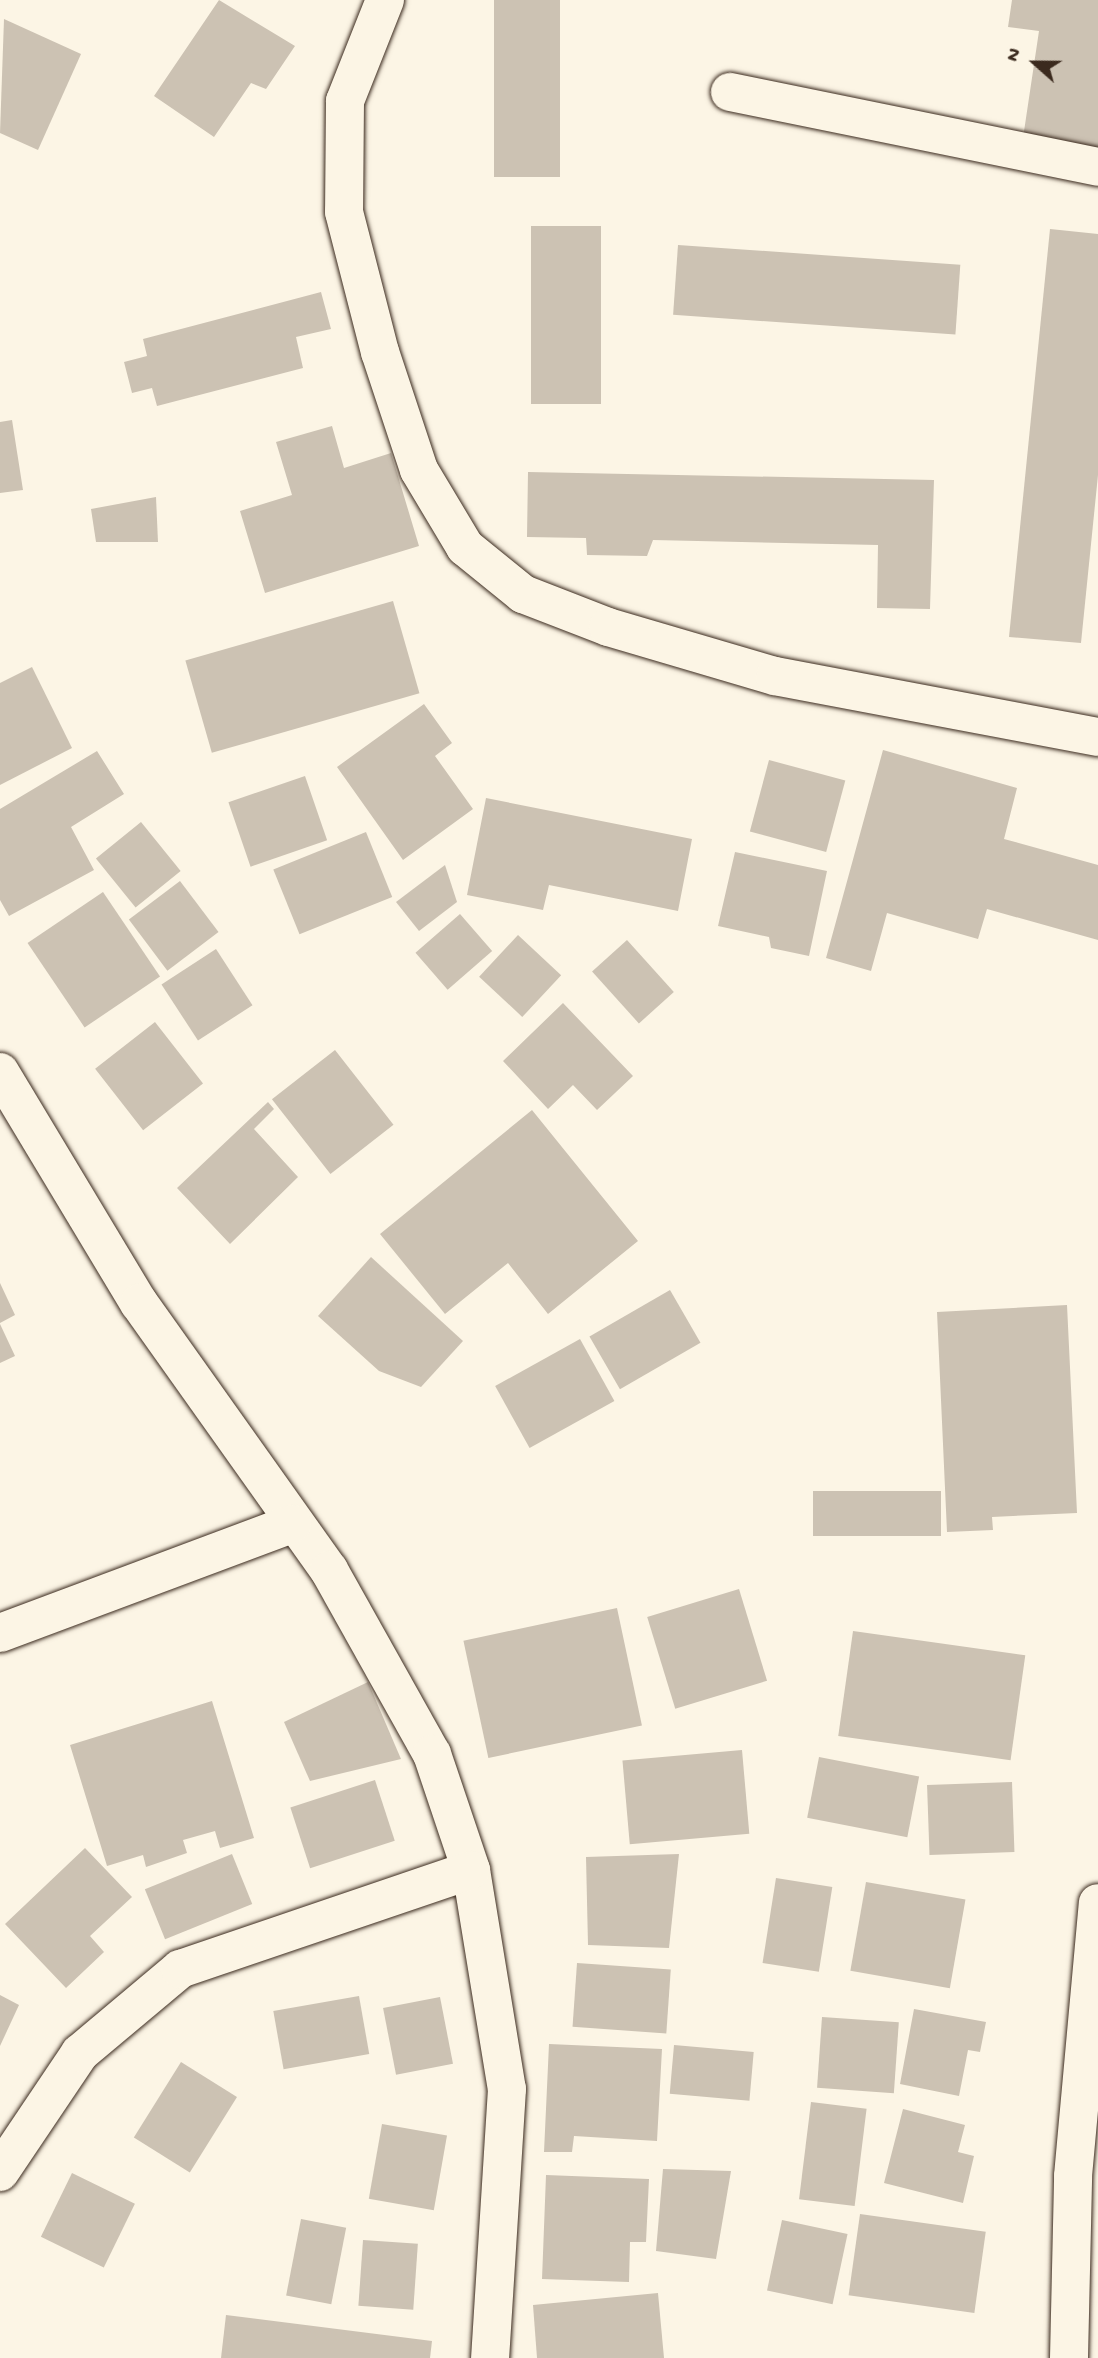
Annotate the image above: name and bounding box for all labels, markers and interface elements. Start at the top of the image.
north arrow [1000,28,1070,98]
text: N [1002,45,1028,65]

